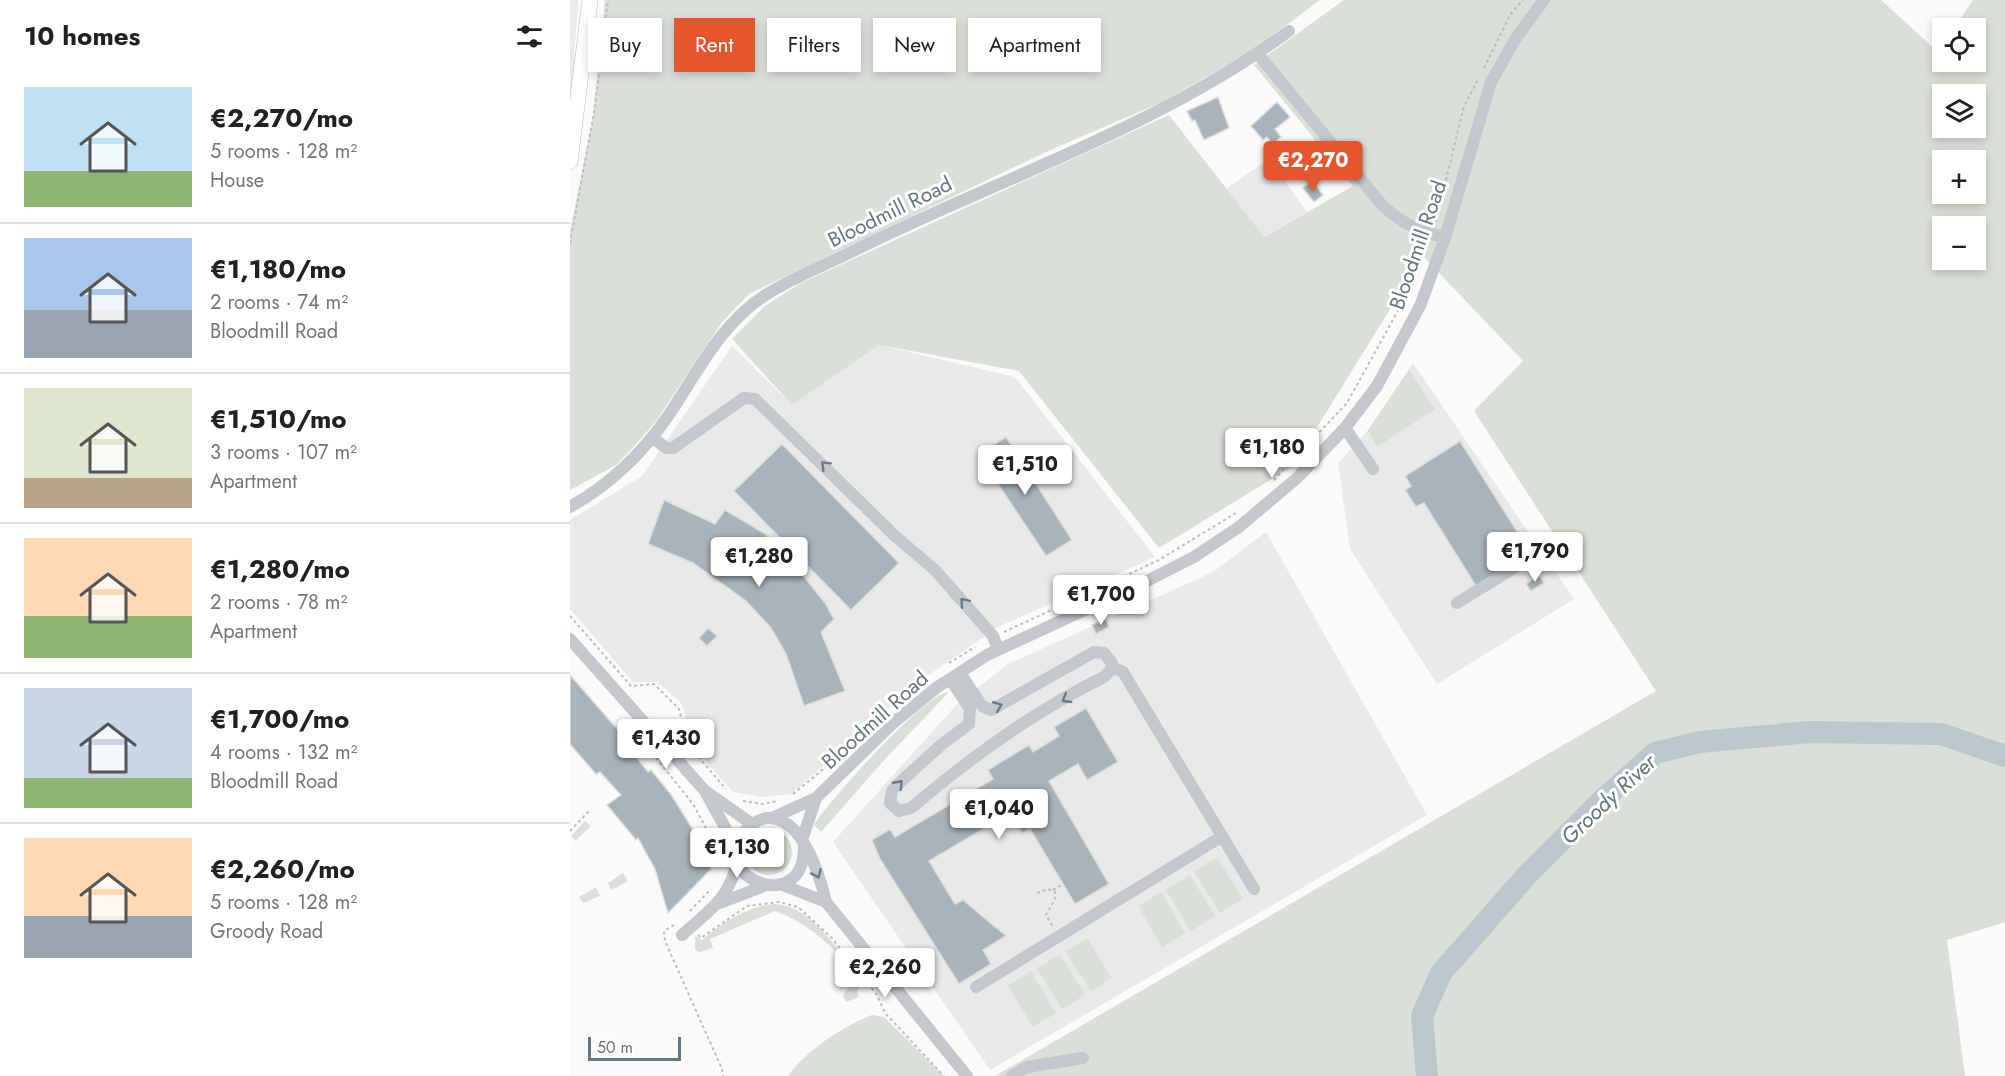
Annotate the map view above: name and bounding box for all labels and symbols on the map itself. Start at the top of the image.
pin: €2,270 [1264,141,1362,192]
street label: Bloodmill Road [823,169,957,255]
street label: Bloodmill Road [1382,177,1454,313]
pin: €1,180 [1223,428,1321,479]
pin: €1,510 [976,445,1074,496]
one-way arrow [821,462,832,473]
pin: €1,790 [1486,532,1584,583]
pin: €1,280 [710,537,808,588]
pin: €1,700 [1052,575,1150,626]
one-way arrow [960,598,971,609]
street label: Bloodmill Road [815,664,935,776]
one-way arrow [1062,691,1072,703]
one-way arrow [992,701,1003,713]
pin: €1,430 [617,719,715,770]
water label: Groody River [1553,745,1664,852]
one-way arrow [892,781,903,791]
pin: €1,040 [950,789,1048,840]
pin: €1,130 [688,828,786,879]
one-way arrow [810,867,822,878]
pin: €2,260 [836,948,934,999]
scale bar [588,1034,681,1062]

